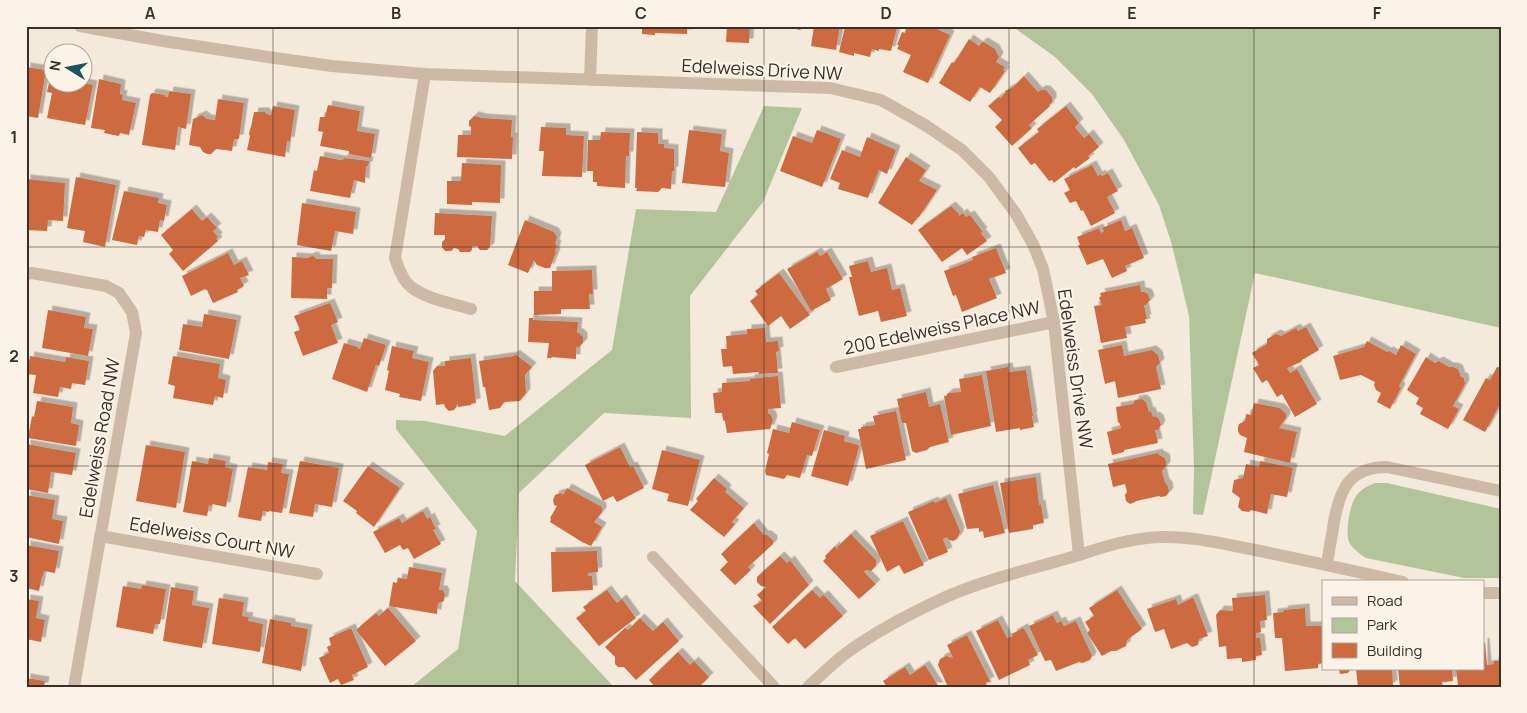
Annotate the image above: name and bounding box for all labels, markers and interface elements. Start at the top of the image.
text: A [145,2,156,24]
text: B [391,2,401,24]
text: C [635,2,647,24]
text: D [880,2,892,24]
text: E [1127,2,1137,24]
text: F [1373,2,1382,24]
north arrow [42,42,92,92]
street label: Edelweiss Drive NW [681,53,843,85]
text: N [44,59,65,72]
text: 1 [10,126,18,148]
street label: Edelweiss Drive NW [1053,287,1099,450]
street label: 200 Edelweiss Place NW [841,294,1042,360]
text: 2 [9,345,19,367]
street label: Edelweiss Road NW [73,356,125,520]
street label: Edelweiss Court NW [128,511,297,563]
text: 3 [9,565,19,587]
legend [1322,580,1484,670]
text: Road [1367,590,1403,611]
text: Park [1367,614,1397,635]
text: Building [1367,640,1422,661]

